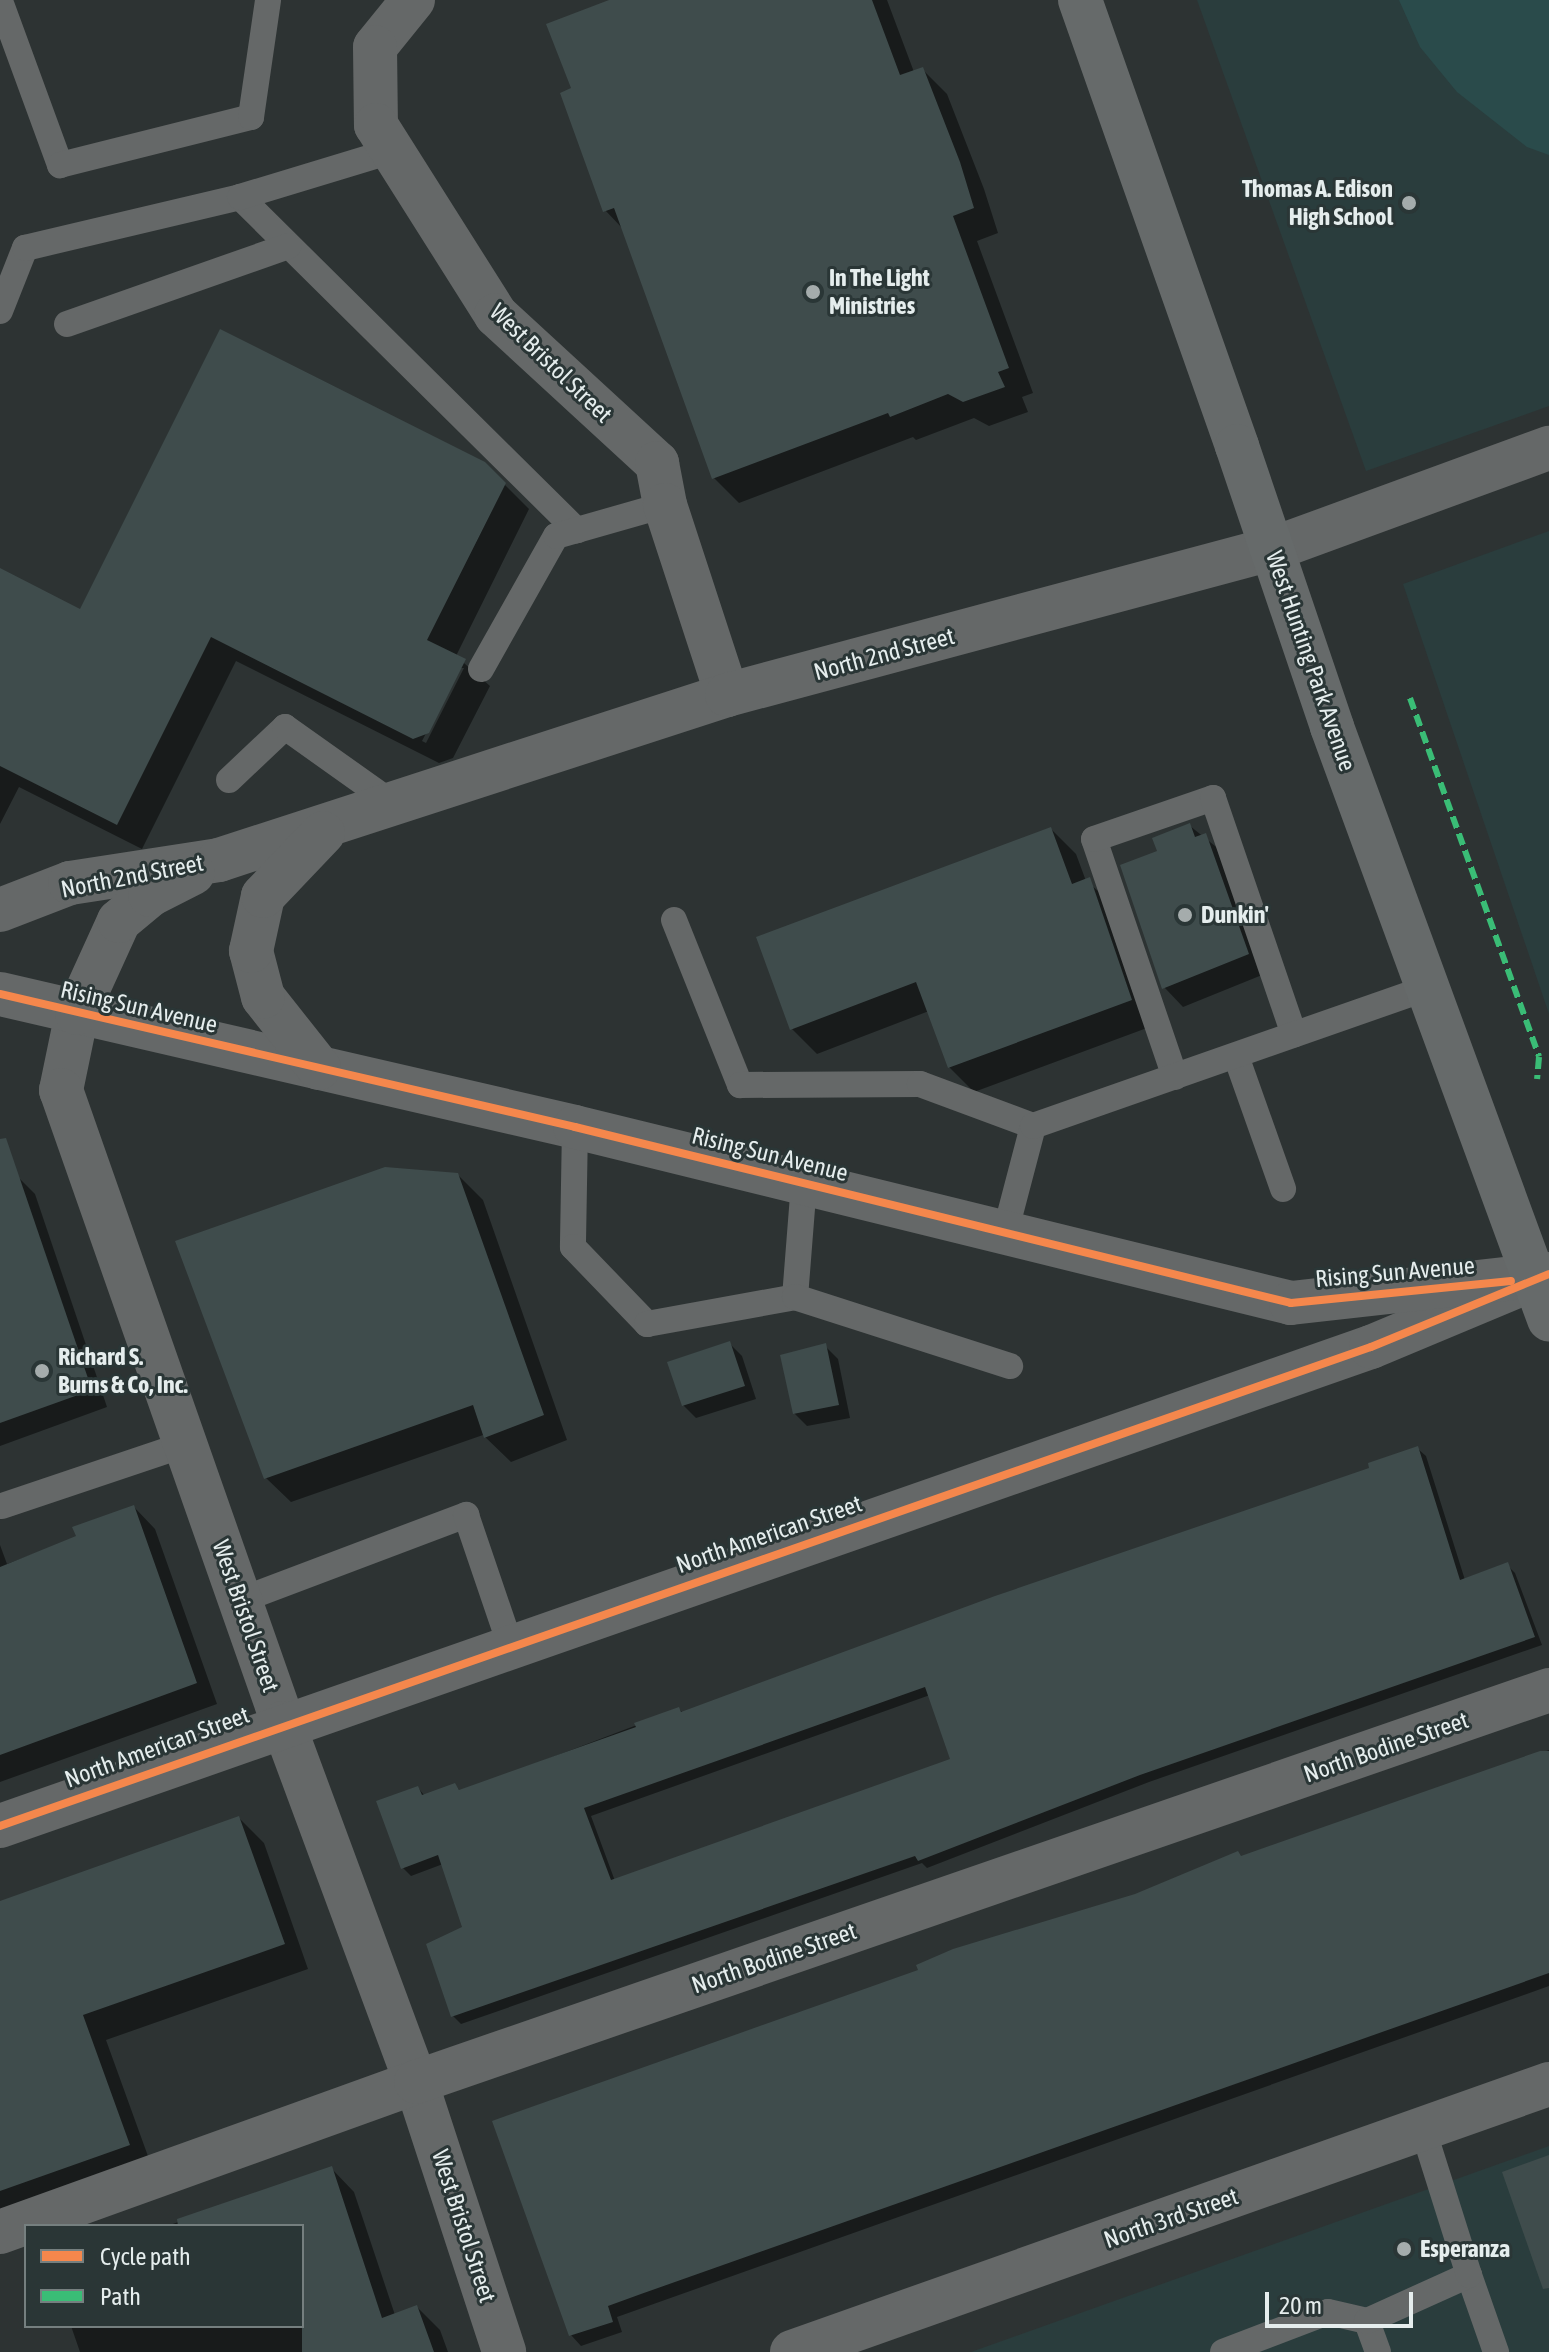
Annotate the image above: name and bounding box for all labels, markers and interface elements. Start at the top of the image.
place label: Thomas A. Edison High School [1242,175,1393,231]
marker: Thomas A. Edison High School [1400,194,1418,212]
place label: In The Light Ministries [829,264,930,320]
marker: In The Light Ministries [804,283,822,301]
street label: West Bristol Street [484,297,618,429]
street label: West Hunting Park Avenue [1260,547,1362,775]
street label: North 2nd Street [811,621,957,687]
street label: North 2nd Street [58,848,206,904]
place label: Dunkin' [1201,901,1269,929]
marker: Dunkin' [1176,906,1194,924]
street label: Rising Sun Avenue [58,975,220,1039]
street label: Rising Sun Avenue [689,1121,851,1187]
street label: Rising Sun Avenue [1314,1251,1476,1293]
place label: Richard S. Burns & Co, Inc. [58,1343,188,1399]
marker: Richard S. Burns & Co, Inc. [33,1362,51,1380]
street label: North American Street [672,1489,866,1579]
street label: West Bristol Street [207,1536,285,1696]
street label: North American Street [61,1700,253,1794]
street label: North Bodine Street [1300,1705,1472,1789]
street label: North Bodine Street [688,1916,860,2000]
street label: West Bristol Street [426,2146,502,2306]
street label: North 3rd Street [1100,2182,1242,2254]
legend [24,2224,304,2328]
place label: Esperanza [1420,2235,1510,2263]
marker: Esperanza [1395,2240,1413,2258]
text: Cycle path [100,2243,191,2270]
scale bar [1269,2276,1417,2326]
text: Path [100,2283,141,2310]
text: 20 m [1279,2292,1322,2319]

